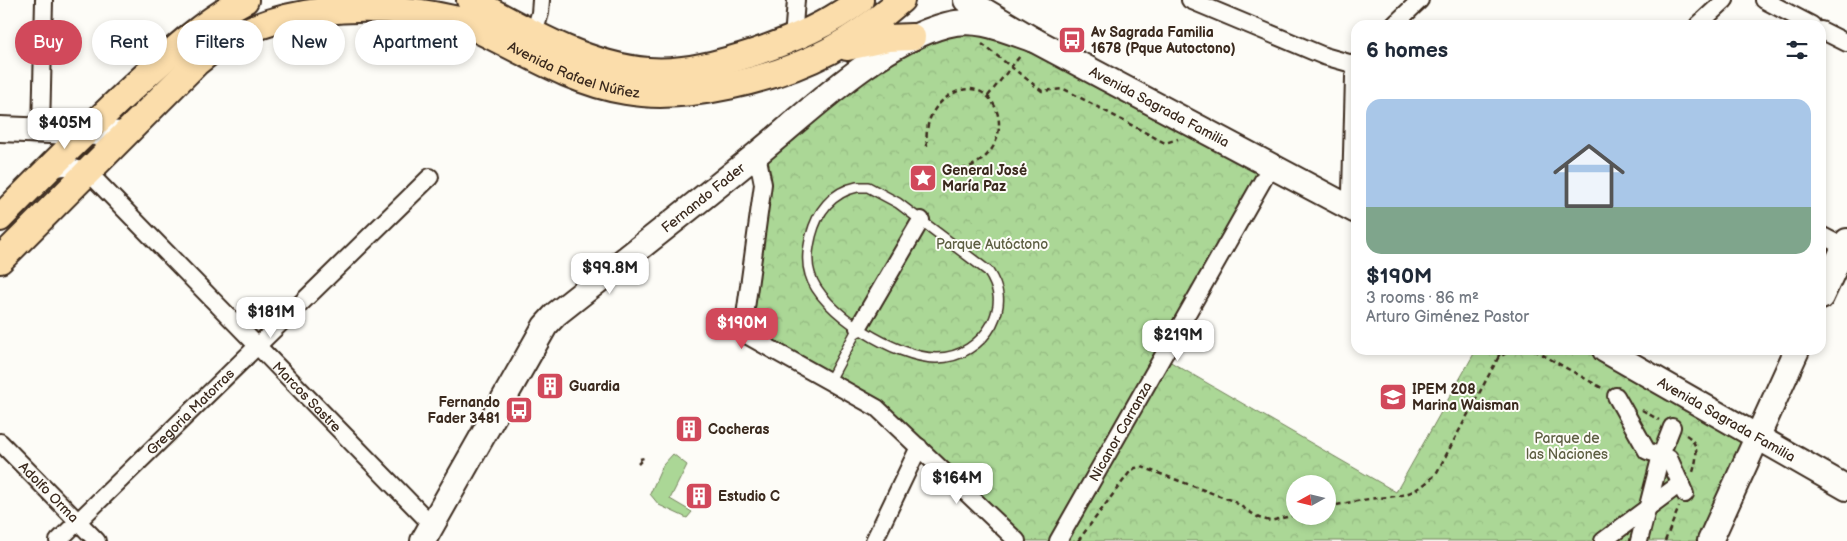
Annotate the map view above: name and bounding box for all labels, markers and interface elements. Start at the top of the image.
chip: Buy [15,20,82,65]
chip: Rent [92,20,167,65]
chip: Filters [177,20,263,65]
chip: New [273,20,345,65]
chip: Apartment [355,20,476,65]
place label: Av Sagrada Familia 1678 (Pque Autoctono) [1090,24,1236,57]
bus stop icon: Av Sagrada Familia 1678 (Pque Autoctono) [1057,25,1087,55]
icon: filters [1783,36,1811,64]
street label: Avenida Rafael Núñez [505,38,641,101]
text: 6 homes [1366,38,1448,63]
street label: Avenida Sagrada Familia [1087,63,1232,151]
pin: $405M [30,108,100,150]
text: $405M [39,114,91,133]
icon: home [1544,131,1634,221]
street label: Fernando Fader [658,158,749,236]
place label: General José María Paz [942,162,1028,195]
place icon: General José María Paz [908,163,938,193]
park label: Parque Autóctono [936,236,1048,253]
pin: $99.8M [569,252,651,295]
text: $99.8M [582,259,638,278]
text: $190M [1366,264,1432,289]
text: 3 rooms · 86 m² [1366,289,1479,308]
pin: $181M [236,296,306,339]
text: $181M [247,303,295,322]
pin: $190M [707,308,777,350]
text: Arturo Giménez Pastor [1366,308,1529,327]
text: $190M [717,314,767,333]
pin: $219M [1143,320,1213,362]
text: $219M [1153,326,1203,345]
street label: Marcos Sastre [269,358,345,435]
street label: Gregoria Matorras [143,365,238,458]
building icon: Guardia [535,371,565,401]
street label: Avenida Sagrada Familia [1655,373,1799,465]
place label: Guardia [569,378,620,395]
street label: Nicanor Carranza [1085,379,1155,484]
place label: IPEM 208 Marina Waisman [1412,381,1519,414]
school or university icon: IPEM 208 Marina Waisman [1378,382,1408,412]
place label: Fernando Fader 3481 [428,394,500,427]
bus stop icon: Fernando Fader 3481 [504,395,534,425]
building icon: Cocheras [674,414,704,444]
place label: Cocheras [708,421,770,438]
park label: Parque de las Naciones [1526,430,1608,463]
street label: Adolfo Orma [16,458,82,526]
pin: $164M [922,462,992,505]
text: $164M [932,469,982,488]
north arrow [1286,475,1336,525]
map controls [1286,475,1336,525]
building icon: Estudio C [684,481,714,511]
place label: Estudio C [718,488,780,505]

